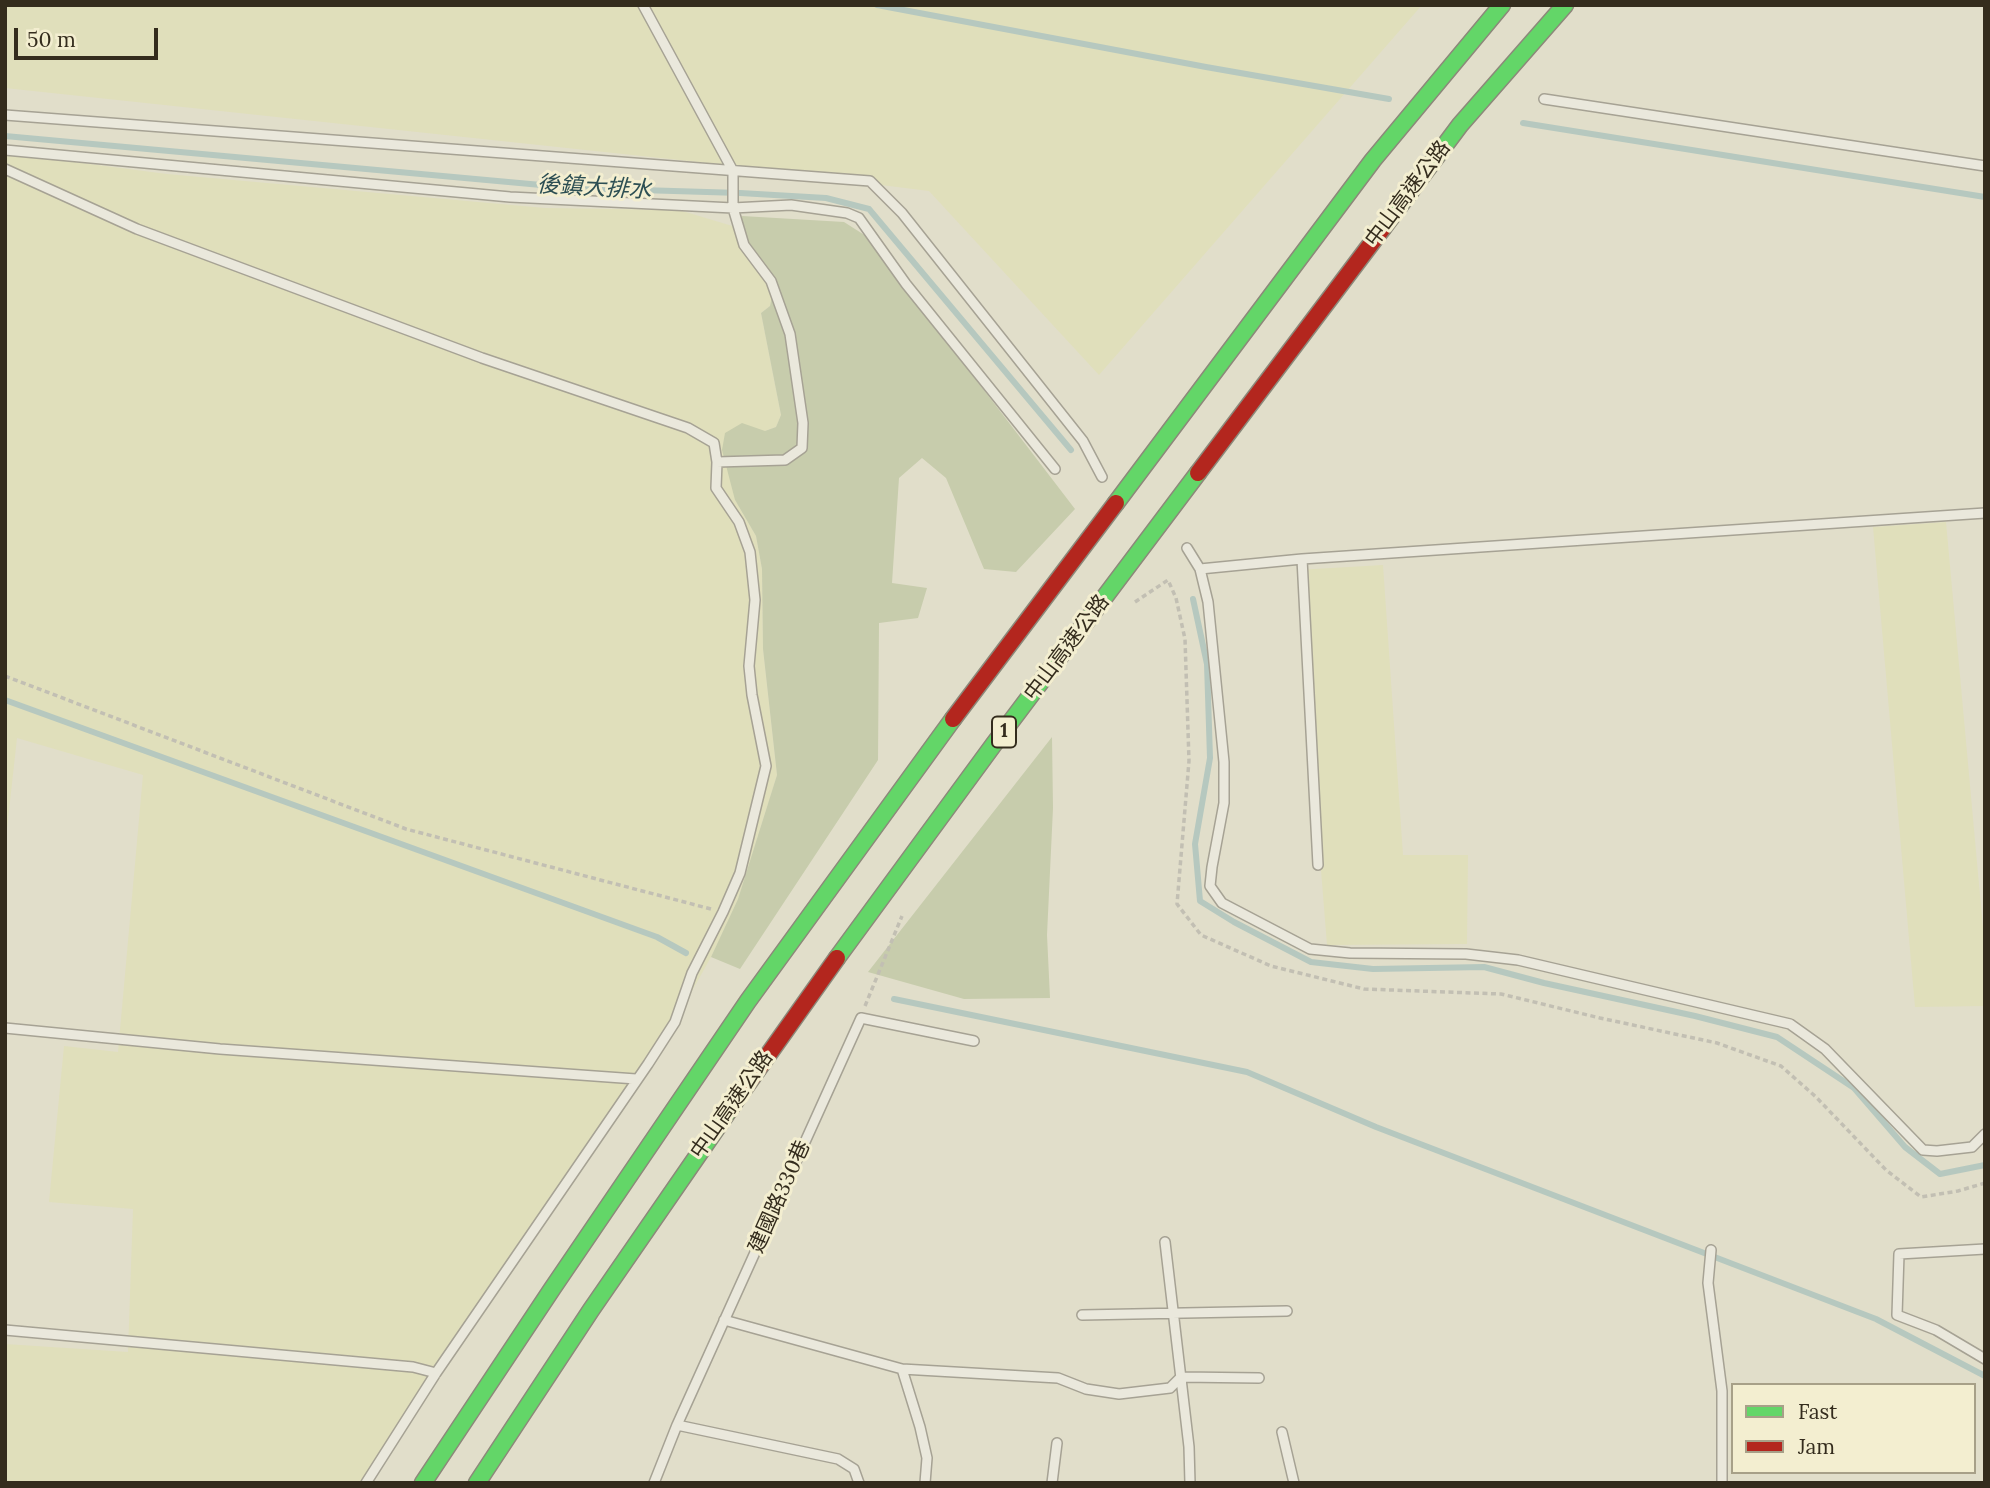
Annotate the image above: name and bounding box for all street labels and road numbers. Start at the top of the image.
street label: 中山高速公路 [1360,136,1456,252]
street label: 中山高速公路 [1019,590,1115,706]
road number: 1 [992,716,1016,748]
street label: 中山高速公路 [686,1046,778,1164]
street label: 建國路330巷 [744,1137,816,1257]

